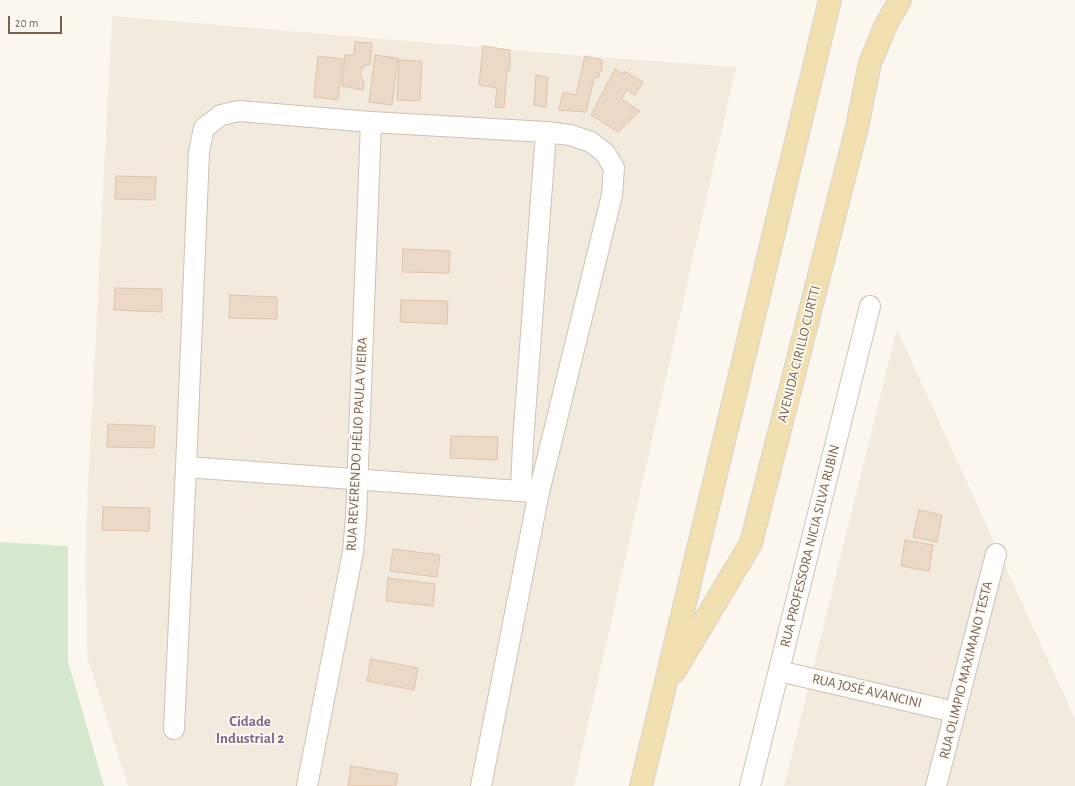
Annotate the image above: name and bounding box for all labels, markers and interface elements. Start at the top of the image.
scale bar [10,8,64,34]
text: 20 m [15,17,38,29]
street label: AVENIDA CIRILLO CURTTI [774,284,824,424]
street label: RUA REVERENDO HÉLIO PAULA VIEIRA [343,337,371,551]
street label: RUA PROFESSORA NICIA SILVA RUBIN [777,443,843,649]
street label: RUA OLIMPIO MAXIMANO TESTA [936,579,996,761]
street label: RUA JOSÉ AVANCINI [810,670,924,712]
district label: Cidade Industrial 2 [216,712,284,747]

